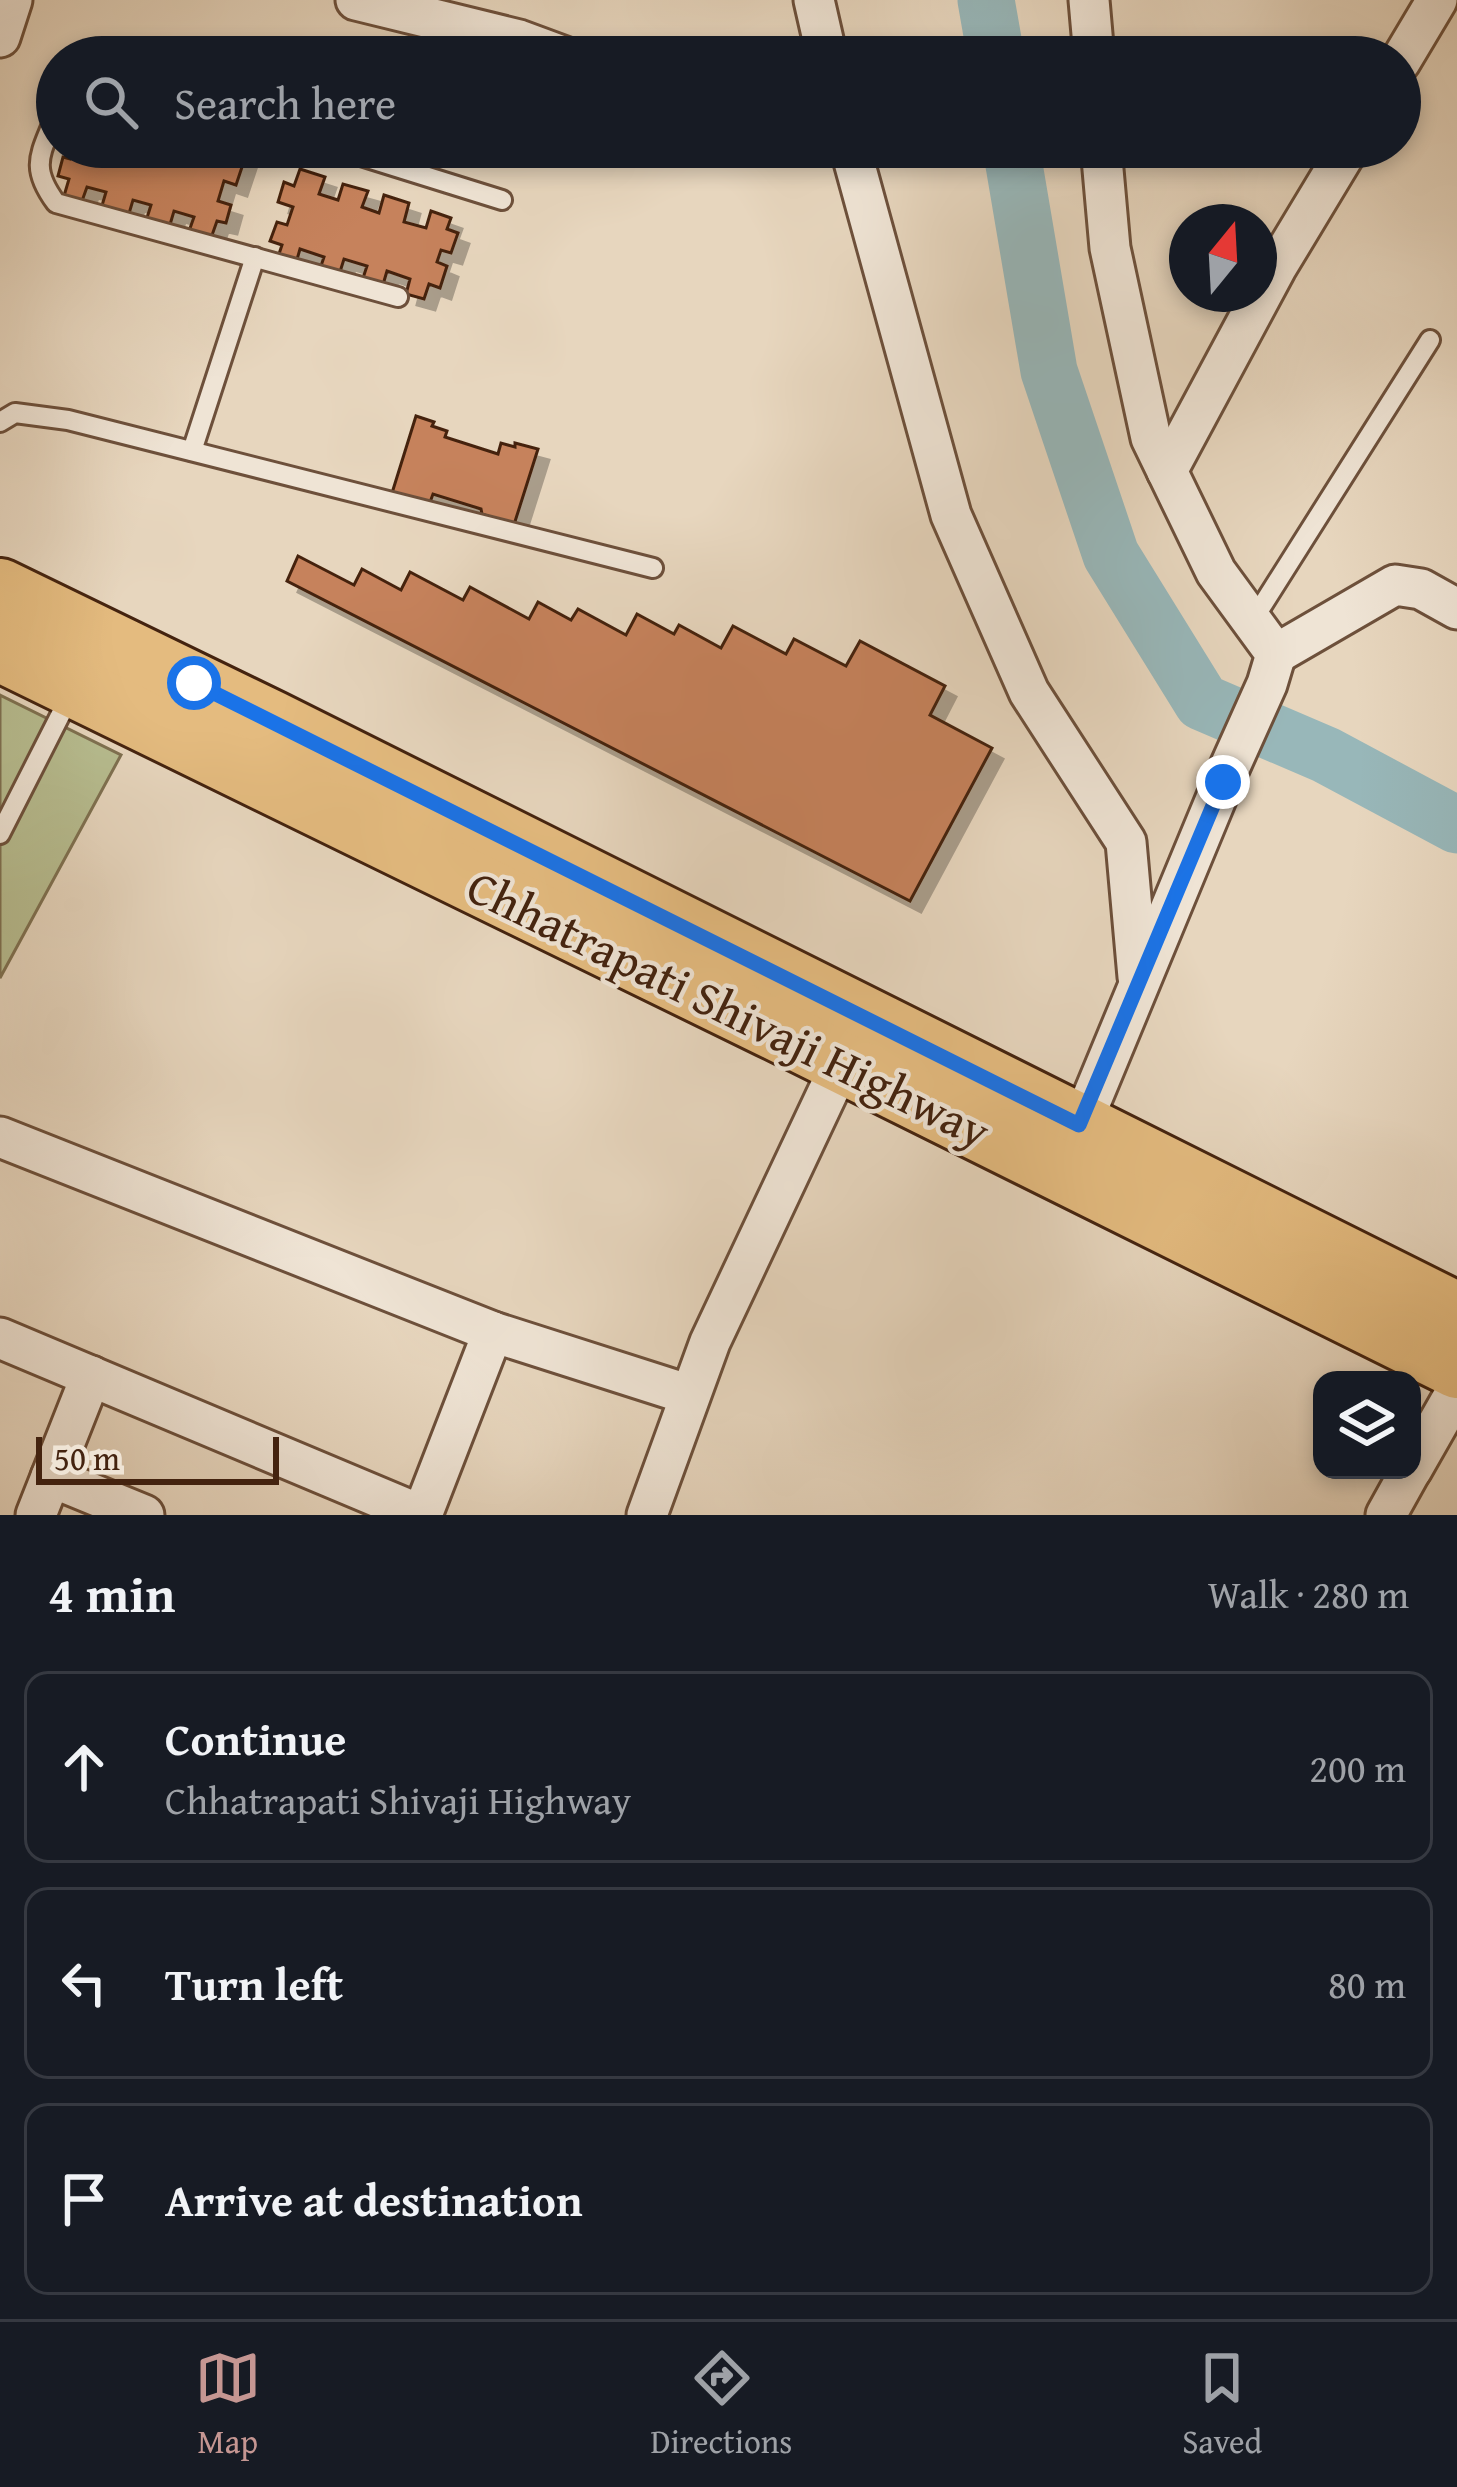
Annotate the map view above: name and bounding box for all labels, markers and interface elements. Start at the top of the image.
search box [36,36,1421,168]
icon: search [78,69,144,135]
text: Search here [174,70,396,135]
north arrow [1169,204,1277,312]
route start [167,656,221,710]
route end [1196,755,1250,809]
street label: Chhatrapati Shivaji Highway [456,850,1002,1166]
map controls [1313,1371,1421,1479]
button: layers [1313,1371,1421,1479]
scale bar [36,1431,279,1484]
text: 50 m [54,1434,120,1482]
text: 4 min [48,1556,175,1631]
text: Walk · 280 m [1208,1565,1409,1622]
text: Continue [165,1706,346,1771]
icon: ahead [51,1734,117,1800]
text: 200 m [1309,1739,1406,1796]
text: Chhatrapati Shivaji Highway [165,1771,631,1828]
icon: left [51,1950,117,2016]
text: Turn left [165,1951,343,2016]
text: 80 m [1328,1955,1406,2012]
icon: arrive [51,2166,117,2232]
text: Arrive at destination [165,2167,583,2232]
tab: Map [195,2345,261,2465]
tab: Directions [651,2345,792,2465]
tab: Saved [1182,2345,1262,2465]

